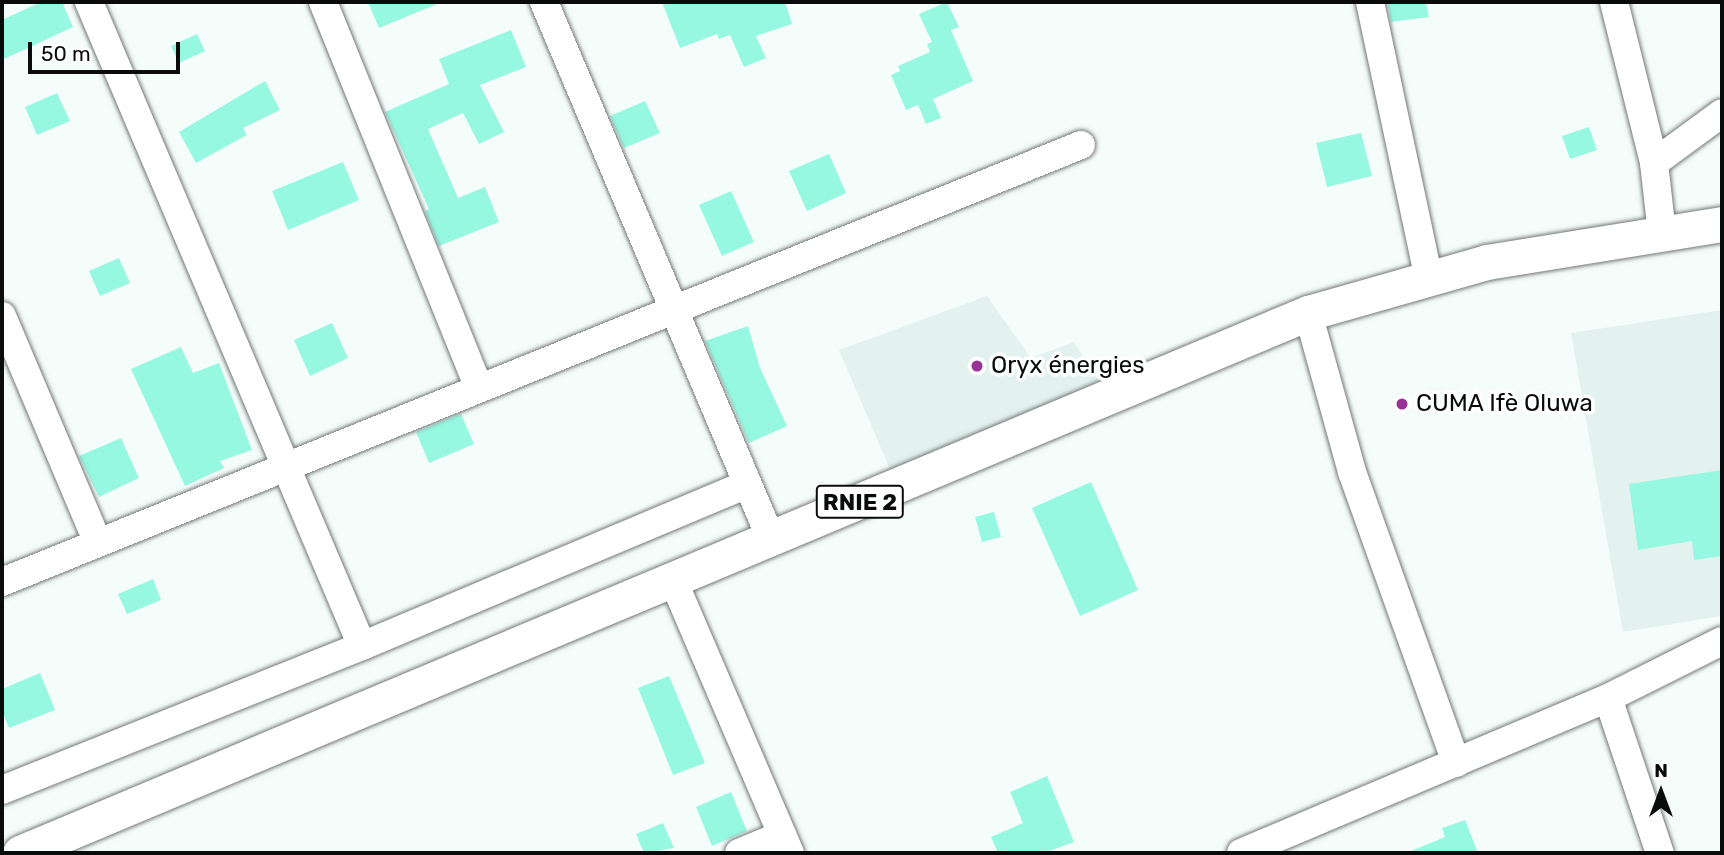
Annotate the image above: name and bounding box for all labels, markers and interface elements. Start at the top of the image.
scale bar [32,28,184,72]
text: 50 m [41,41,91,66]
place label: Oryx énergies [991,352,1145,380]
marker: Oryx énergies [969,358,985,374]
place label: CUMA Ifè Oluwa [1416,390,1593,418]
marker: CUMA Ifè Oluwa [1394,396,1410,412]
road number: RNIE 2 [814,482,906,522]
north arrow [1626,757,1696,827]
text: N [1654,759,1668,782]

